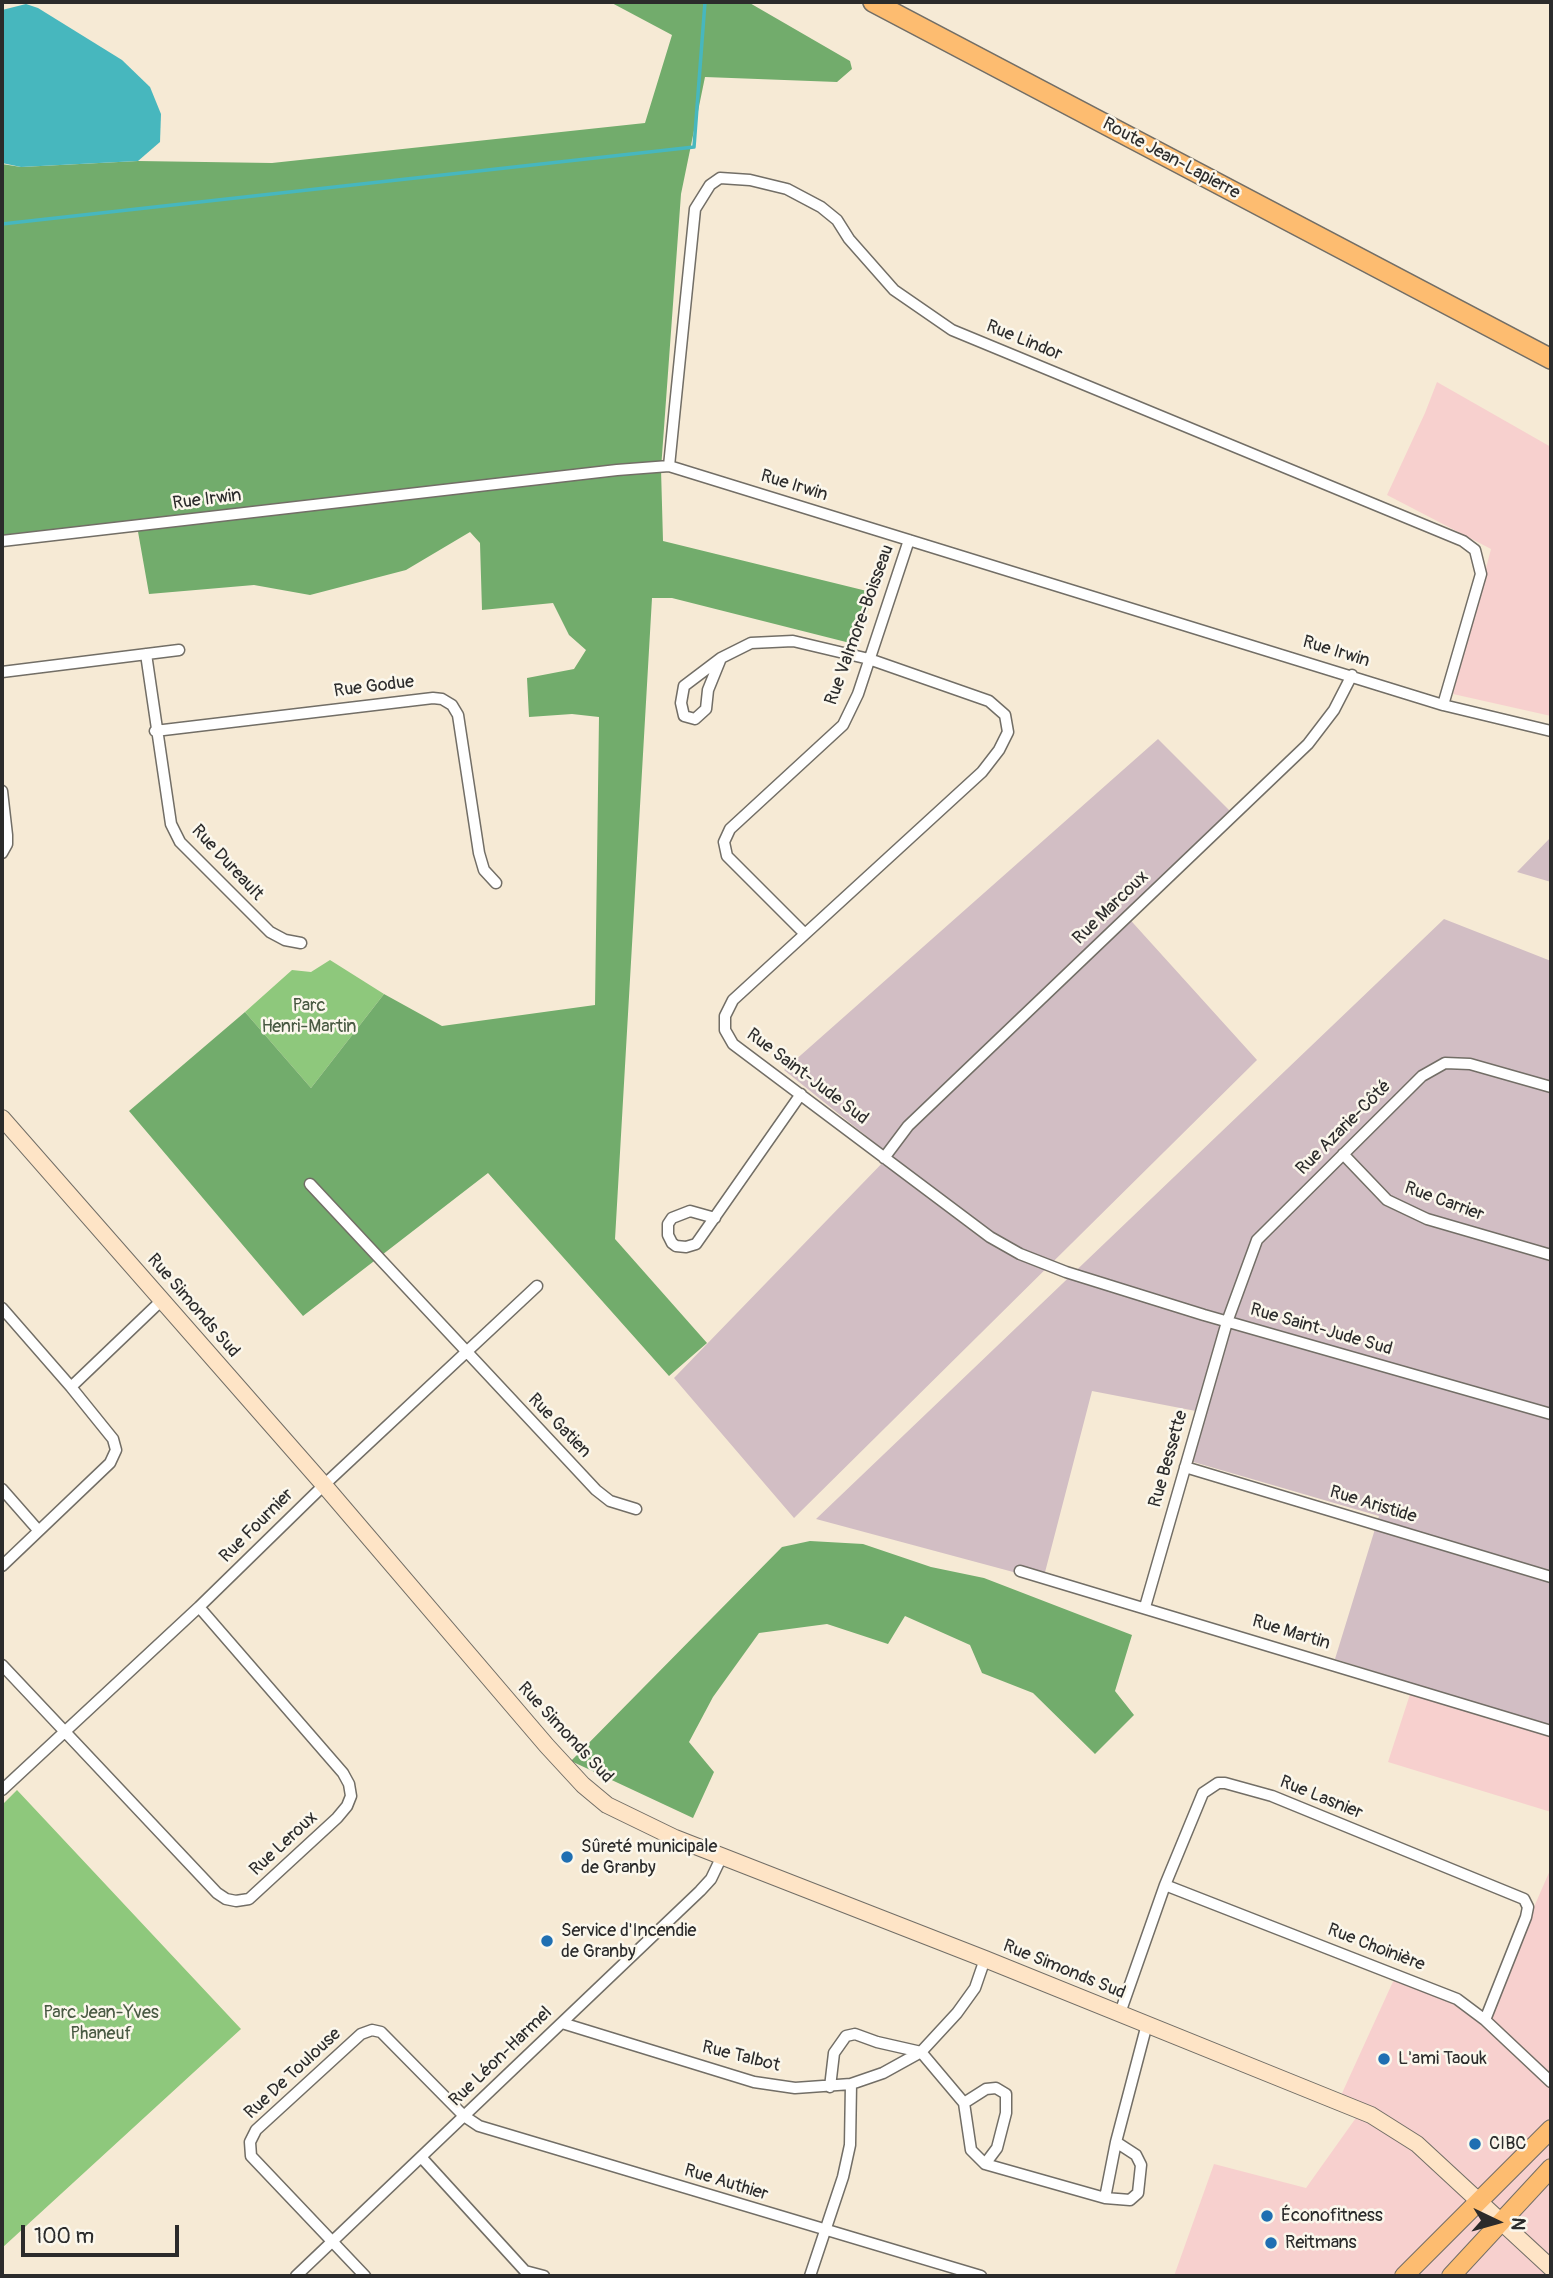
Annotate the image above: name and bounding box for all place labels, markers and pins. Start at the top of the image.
place label: Sûreté municipale de Granby [581,1836,717,1878]
marker: Sûreté municipale de Granby [559,1849,575,1865]
place label: Service d'Incendie de Granby [561,1920,696,1962]
marker: Service d'Incendie de Granby [539,1933,555,1949]
place label: L'ami Taouk [1398,2048,1487,2070]
marker: L'ami Taouk [1376,2051,1392,2067]
place label: CIBC [1489,2133,1526,2155]
marker: CIBC [1467,2136,1483,2152]
place label: Éconofitness [1281,2205,1383,2227]
marker: Éconofitness [1259,2208,1275,2224]
place label: Reitmans [1285,2232,1356,2254]
marker: Reitmans [1263,2235,1279,2251]

